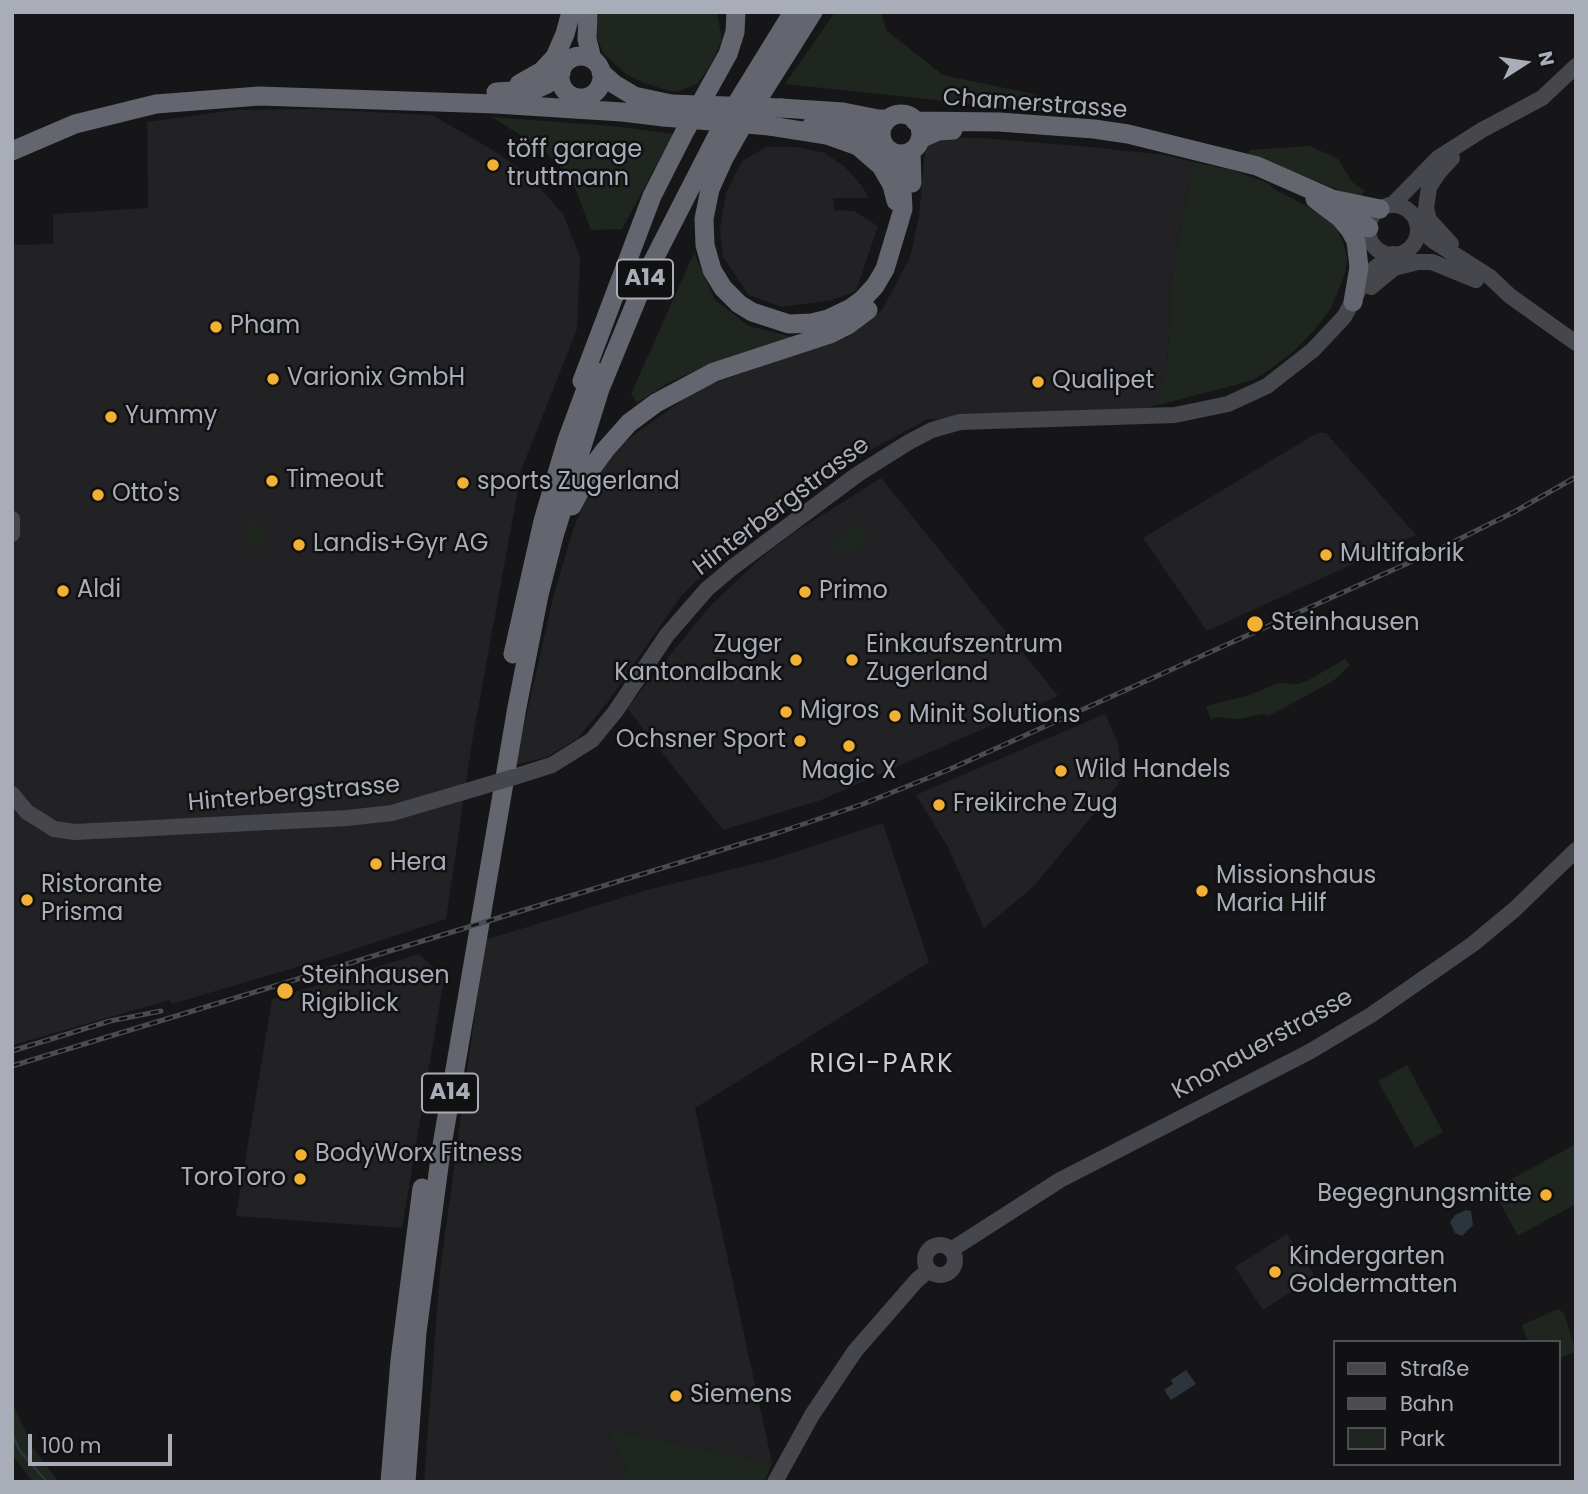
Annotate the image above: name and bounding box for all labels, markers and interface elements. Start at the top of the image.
north arrow [1490,28,1560,98]
text: N [1531,49,1561,68]
street label: Chamerstrasse [942,84,1128,126]
place label: töff garage truttmann [507,137,642,193]
marker: töff garage truttmann [485,157,501,173]
road number: A14 [617,260,673,298]
place label: Pham [230,313,300,341]
marker: Pham [208,319,224,335]
place label: Varionix GmbH [287,365,465,393]
place label: Qualipet [1052,368,1154,396]
marker: Varionix GmbH [265,371,281,387]
marker: Qualipet [1030,374,1046,390]
place label: Yummy [125,403,217,431]
marker: Yummy [103,409,119,425]
street label: Hinterbergstrasse [688,431,876,583]
place label: Timeout [286,467,384,495]
place label: sports Zugerland [477,469,680,497]
marker: Timeout [264,473,280,489]
marker: sports Zugerland [455,475,471,491]
place label: Otto's [112,481,180,509]
marker: Otto's [90,487,106,503]
place label: Landis+Gyr AG [313,531,488,559]
marker: Landis+Gyr AG [291,537,307,553]
place label: Multifabrik [1340,541,1464,569]
marker: Multifabrik [1318,547,1334,563]
place label: Aldi [77,577,121,605]
place label: Primo [819,578,888,606]
marker: Aldi [55,583,71,599]
marker: Primo [797,584,813,600]
place label: Steinhausen [1271,610,1420,638]
marker: Steinhausen [1245,614,1265,634]
place label: Zuger Kantonalbank [614,632,782,688]
place label: Einkaufszentrum Zugerland [866,632,1063,688]
marker: Zuger Kantonalbank [788,652,804,668]
marker: Einkaufszentrum Zugerland [844,652,860,668]
place label: Migros [800,698,880,726]
place label: Minit Solutions [909,702,1081,730]
marker: Migros [778,704,794,720]
marker: Minit Solutions [887,708,903,724]
place label: Ochsner Sport [616,727,786,755]
marker: Ochsner Sport [792,733,808,749]
marker: Magic X [841,738,857,754]
place label: Wild Handels [1075,757,1231,785]
place label: Magic X [802,758,896,786]
marker: Wild Handels [1053,763,1069,779]
street label: Hinterbergstrasse [187,771,401,819]
place label: Freikirche Zug [953,791,1118,819]
marker: Freikirche Zug [931,797,947,813]
place label: Hera [390,850,447,878]
marker: Hera [368,856,384,872]
place label: Missionshaus Maria Hilf [1216,863,1376,919]
place label: Ristorante Prisma [41,872,162,928]
marker: Missionshaus Maria Hilf [1194,883,1210,899]
marker: Ristorante Prisma [19,892,35,908]
place label: Steinhausen Rigiblick [301,963,450,1019]
marker: Steinhausen Rigiblick [275,981,295,1001]
street label: Knonauerstrasse [1168,983,1358,1107]
district label: RIGI-PARK [811,1049,953,1081]
road number: A14 [422,1074,478,1112]
place label: BodyWorx Fitness [315,1141,522,1169]
marker: BodyWorx Fitness [293,1147,309,1163]
place label: ToroToro [181,1165,286,1193]
marker: ToroToro [292,1171,308,1187]
place label: Begegnungsmitte [1317,1181,1532,1209]
marker: Begegnungsmitte [1538,1187,1554,1203]
place label: Kindergarten Goldermatten [1289,1244,1458,1300]
marker: Kindergarten Goldermatten [1267,1264,1283,1280]
legend [1332,1340,1560,1466]
text: Straße [1400,1354,1469,1383]
place label: Siemens [690,1382,792,1410]
marker: Siemens [668,1388,684,1404]
text: Bahn [1400,1389,1454,1418]
scale bar [32,1420,175,1464]
text: Park [1400,1424,1445,1453]
text: 100 m [41,1431,101,1460]

